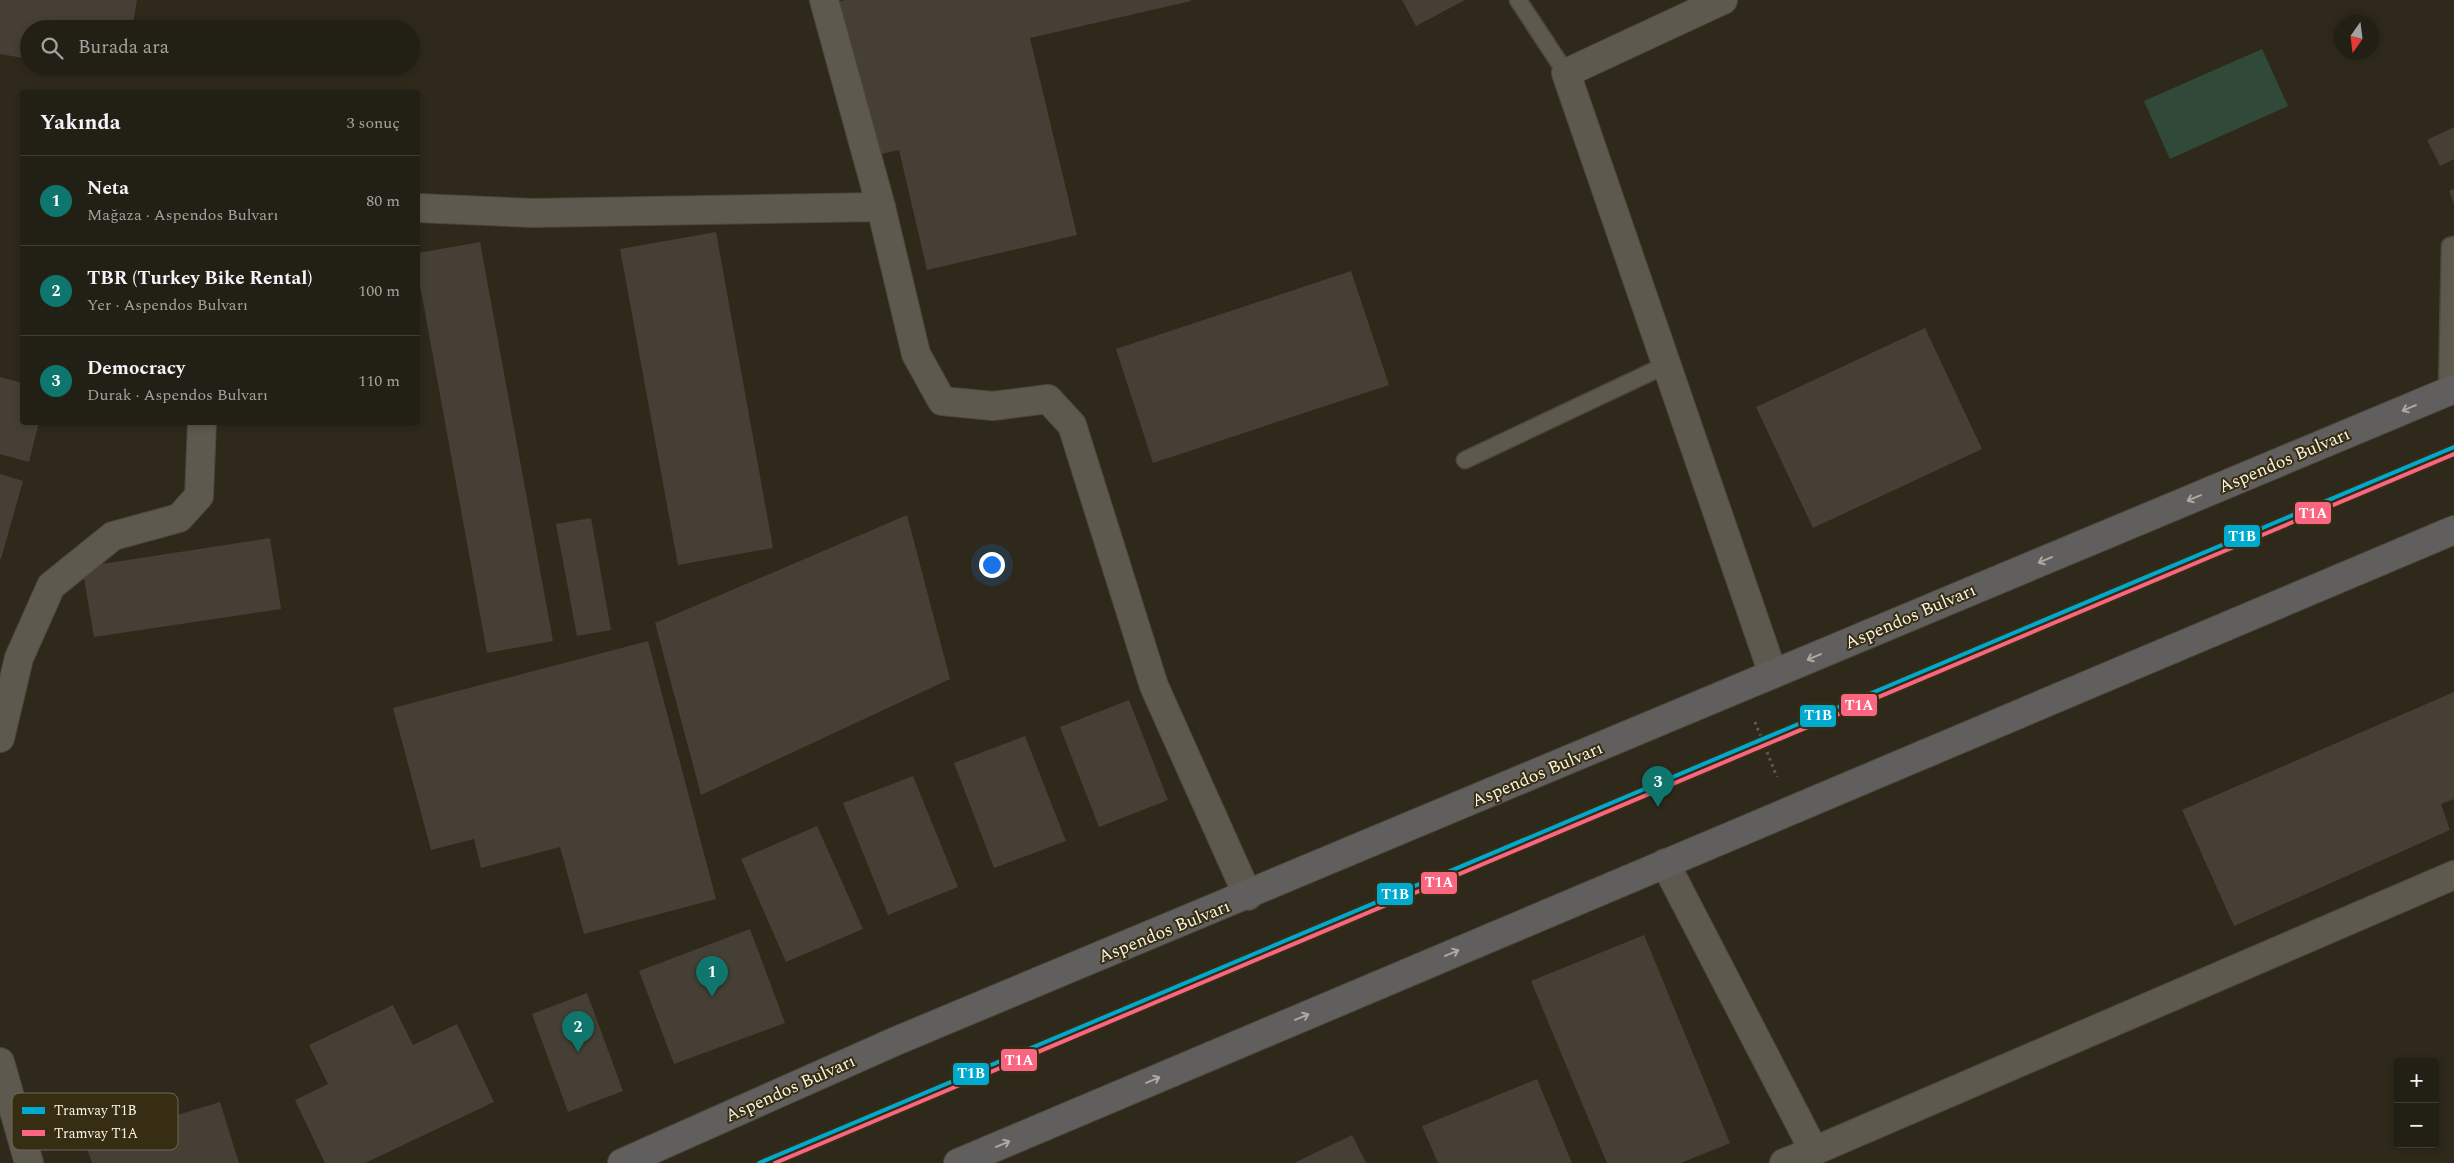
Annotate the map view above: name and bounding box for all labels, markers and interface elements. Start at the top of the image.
north arrow [2334,15,2379,60]
search box [20,20,420,75]
text: Burada ara [78,33,169,62]
icon: search [38,34,66,62]
text: Yakında [40,107,121,139]
text: 3 sonuç [346,111,400,135]
text: Neta [87,174,129,203]
text: 1 [52,189,60,213]
text: 80 m [366,189,400,213]
text: Mağaza · Aspendos Bulvarı [87,203,278,227]
text: TBR (Turkey Bike Rental) [87,264,312,293]
text: 2 [52,279,60,303]
text: 100 m [358,279,400,303]
text: Yer · Aspendos Bulvarı [87,293,248,317]
text: Democracy [87,354,185,383]
text: 3 [52,369,60,393]
text: 110 m [358,369,400,393]
text: Durak · Aspendos Bulvarı [87,383,268,407]
one-way arrow [2402,404,2417,413]
street label: Aspendos Bulvarı [2214,421,2354,500]
one-way arrow [2187,494,2202,503]
line badge: T1A [2294,501,2332,525]
text: T1A [2299,503,2327,524]
line badge: T1B [2223,524,2261,548]
text: T1B [2228,526,2256,547]
your location [979,552,1005,578]
one-way arrow [2037,557,2052,566]
street label: Aspendos Bulvarı [1840,577,1980,656]
one-way arrow [1807,652,1822,662]
line badge: T1A [1840,693,1878,717]
text: T1A [1845,695,1873,716]
line badge: T1B [1799,704,1837,728]
text: T1B [1804,705,1832,726]
street label: Aspendos Bulvarı [1467,735,1607,814]
pin: 3 [1642,766,1674,807]
line badge: T1A [1420,871,1458,895]
text: T1A [1425,872,1453,893]
line badge: T1B [1376,882,1414,906]
text: T1B [1381,884,1409,905]
street label: Aspendos Bulvarı [1094,893,1234,970]
one-way arrow [1444,948,1459,958]
pin: 1 [696,956,728,997]
pin: 2 [562,1011,594,1052]
one-way arrow [1294,1012,1309,1021]
street label: Aspendos Bulvarı [721,1048,860,1129]
line badge: T1A [1000,1048,1038,1072]
text: T1A [1005,1050,1033,1071]
map controls [2394,1058,2439,1148]
button: + [2394,1058,2439,1103]
line badge: T1B [952,1062,990,1086]
text: T1B [957,1063,985,1084]
one-way arrow [1145,1075,1160,1085]
legend [12,1093,178,1150]
text: Tramvay T1B [54,1100,137,1121]
button: − [2394,1103,2439,1148]
text: Tramvay T1A [54,1123,139,1144]
one-way arrow [995,1139,1010,1148]

